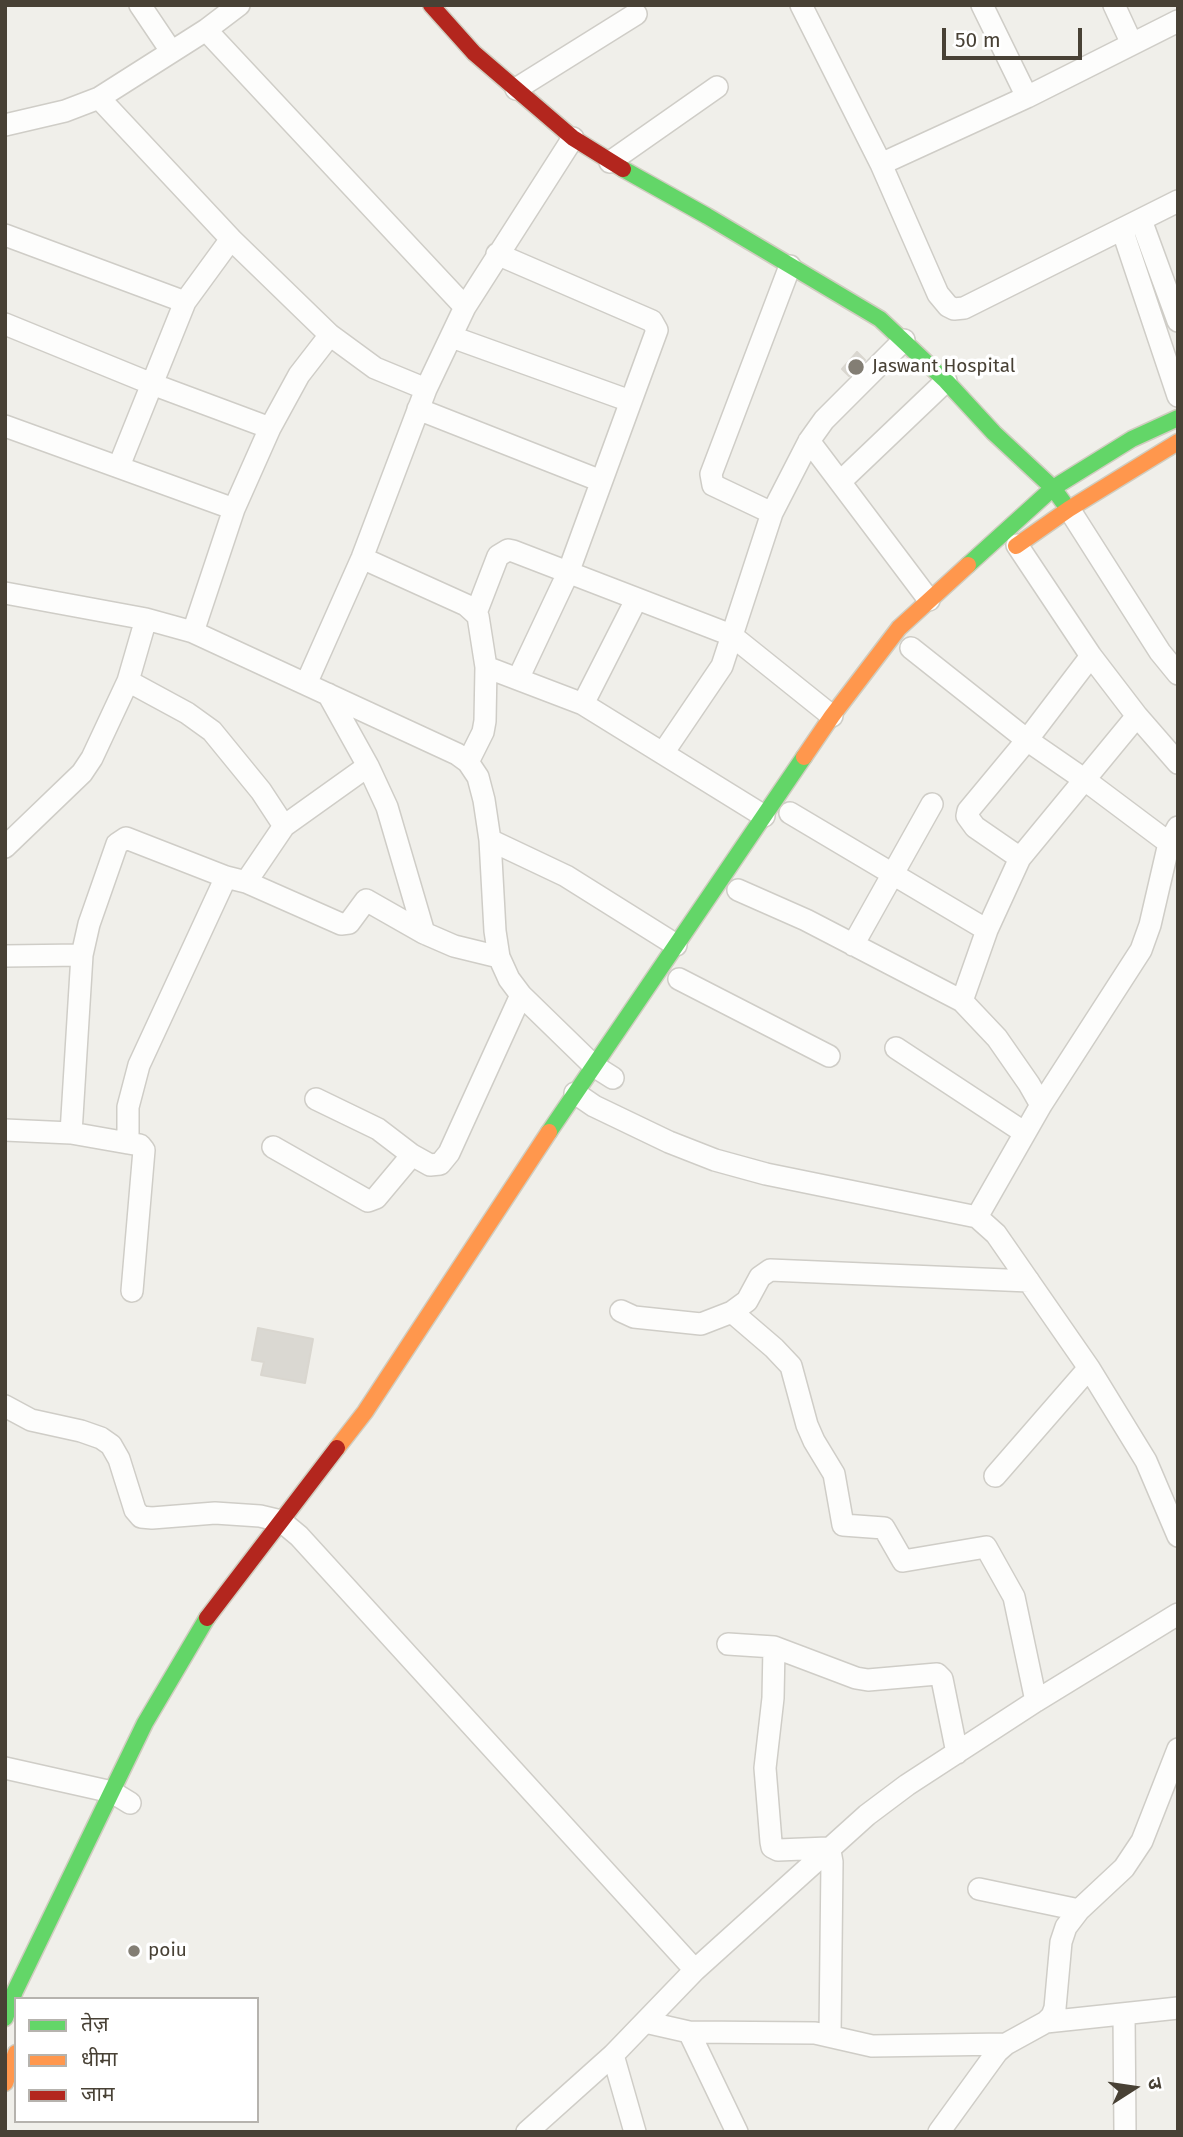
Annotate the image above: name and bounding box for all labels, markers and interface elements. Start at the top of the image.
scale bar [945,14,1085,58]
text: 50 m [955,27,1001,53]
place label: Jaswant Hospital [872,356,1015,378]
marker: Jaswant Hospital [846,357,866,377]
place label: poiu [148,1940,187,1962]
marker: poiu [126,1943,142,1959]
legend [14,1997,259,2123]
text: तेज़ [81,2011,109,2037]
text: धीमा [81,2046,117,2072]
north arrow [1099,2053,1169,2123]
text: उ [1143,2076,1167,2091]
text: जाम [81,2081,115,2107]

